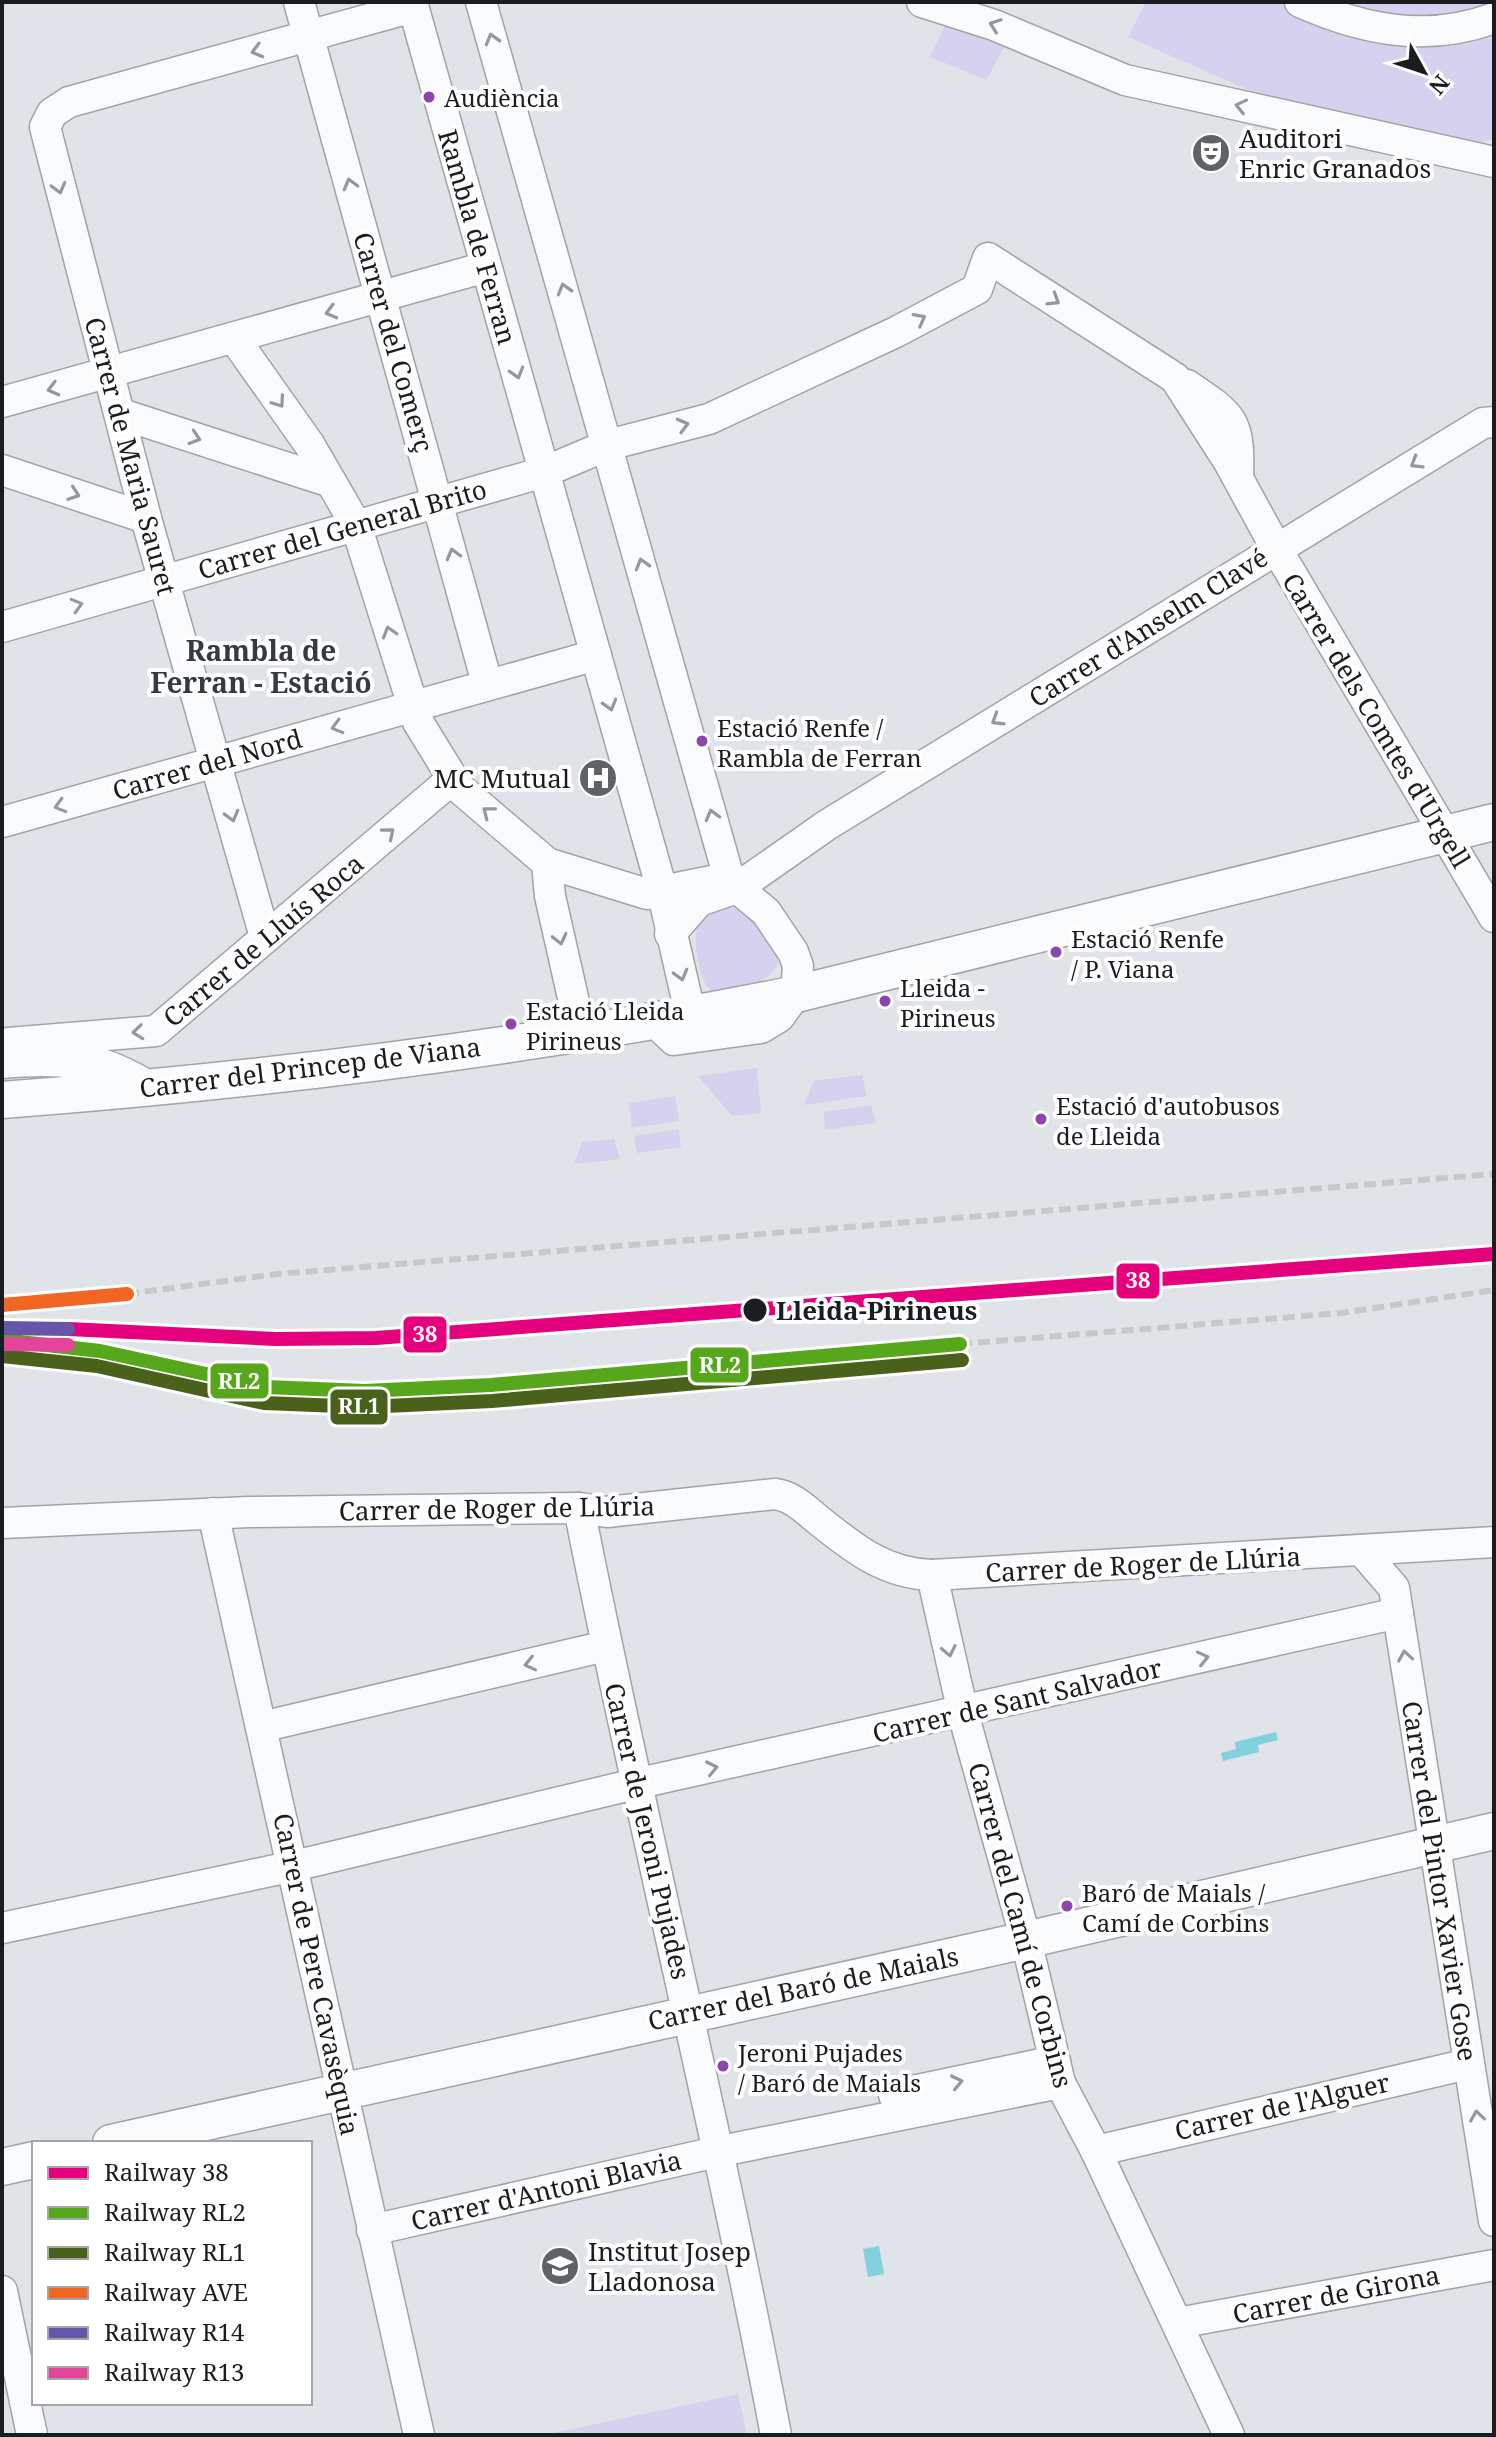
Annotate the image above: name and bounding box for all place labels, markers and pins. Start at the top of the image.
place label: Audiència [444,81,559,114]
marker: Audiència [421,89,437,105]
place label: Auditori Enric Granados [1239,120,1431,186]
theatre icon: Auditori Enric Granados [1190,132,1232,174]
place label: Estació Renfe / Rambla de Ferran [717,711,922,774]
marker: Estació Renfe / Rambla de Ferran [694,733,710,749]
hospital icon: MC Mutual [577,757,619,799]
place label: MC Mutual [434,760,570,796]
place label: Estació Renfe / P. Viana [1071,922,1224,985]
marker: Estació Renfe / P. Viana [1048,944,1064,960]
place label: Lleida - Pirineus [900,971,996,1034]
marker: Lleida - Pirineus [877,993,893,1009]
place label: Estació Lleida Pirineus [526,994,684,1057]
marker: Estació Lleida Pirineus [503,1016,519,1032]
place label: Estació d'autobusos de Lleida [1056,1089,1280,1152]
marker: Estació d'autobusos de Lleida [1033,1111,1049,1127]
place label: Lleida-Pirineus [776,1292,977,1328]
marker: Lleida-Pirineus [741,1296,769,1324]
place label: Baró de Maials / Camí de Corbins [1082,1876,1269,1939]
marker: Baró de Maials / Camí de Corbins [1059,1898,1075,1914]
place label: Jeroni Pujades / Baró de Maials [737,2036,921,2099]
marker: Jeroni Pujades / Baró de Maials [715,2058,731,2074]
place label: Institut Josep Lladonosa [588,2233,751,2299]
school or university icon: Institut Josep Lladonosa [539,2245,581,2287]

